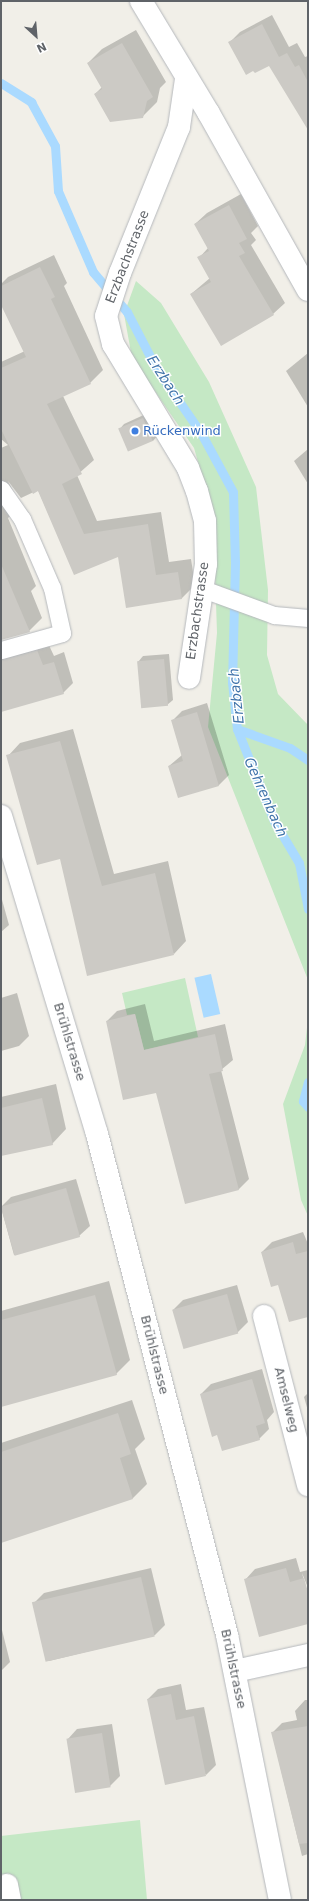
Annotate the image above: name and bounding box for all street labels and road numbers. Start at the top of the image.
street label: Erzbachstrasse [103,208,153,306]
street label: Erzbachstrasse [183,561,213,661]
street label: Brühlstrasse [50,1001,88,1083]
street label: Brühlstrasse [137,1314,171,1396]
street label: Amselweg [270,1366,302,1434]
street label: Brühlstrasse [217,1628,249,1710]

